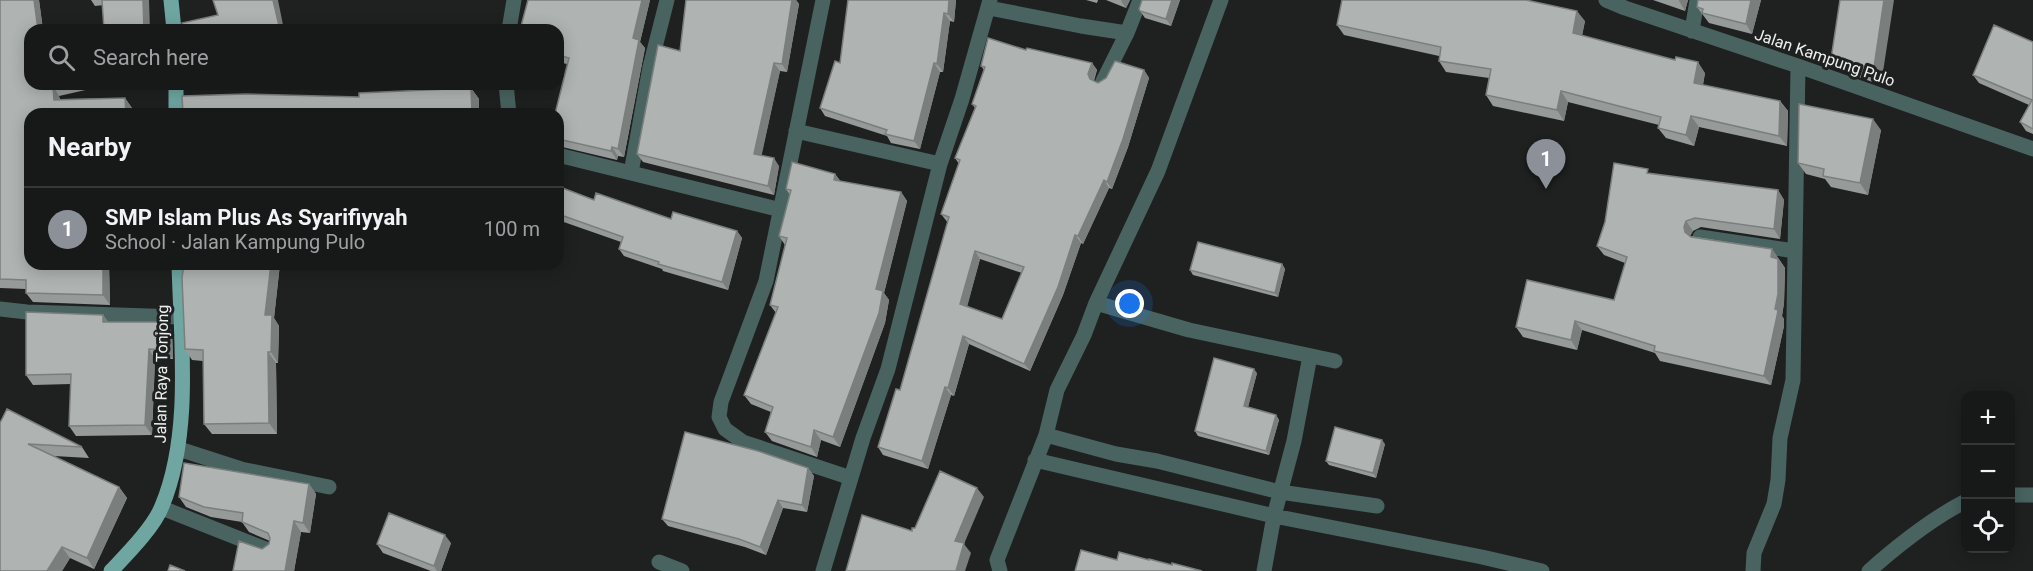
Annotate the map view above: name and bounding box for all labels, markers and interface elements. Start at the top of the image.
search box [24,24,564,90]
street label: Jalan Kampung Pulo [1752,25,1898,90]
icon: search [45,41,78,74]
text: Search here [93,45,209,70]
text: Nearby [48,132,131,162]
pin: 1 [1526,140,1566,189]
text: SMP Islam Plus As Syarifiyyah [105,205,408,230]
text: 1 [62,217,73,241]
text: 100 m [484,217,540,241]
text: School · Jalan Kampung Pulo [105,230,365,254]
your location [1115,289,1144,318]
street label: Jalan Raya Tonjong [151,305,172,444]
map controls [1961,391,2015,553]
button: + [1961,391,2015,445]
button: − [1961,445,2015,499]
button: locate [1961,499,2015,553]

